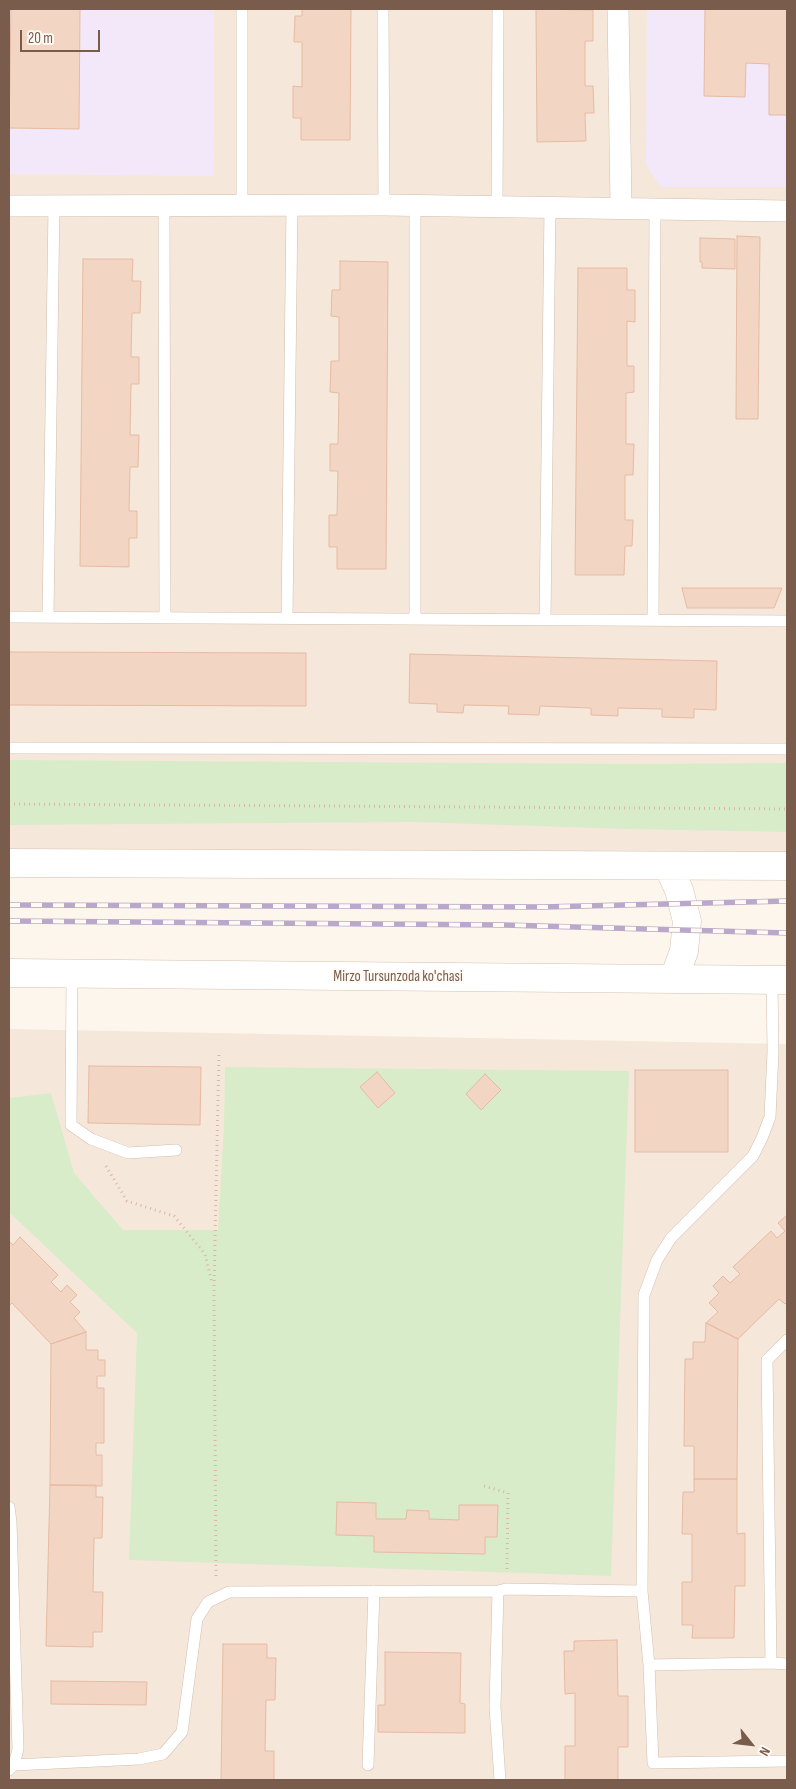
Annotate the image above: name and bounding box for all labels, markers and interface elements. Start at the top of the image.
scale bar [22,20,102,52]
text: 20 m [28,29,53,48]
street label: Mirzo Tursunzoda ko'chasi [333,968,463,986]
north arrow [726,1719,776,1769]
text: N [755,1744,774,1759]

